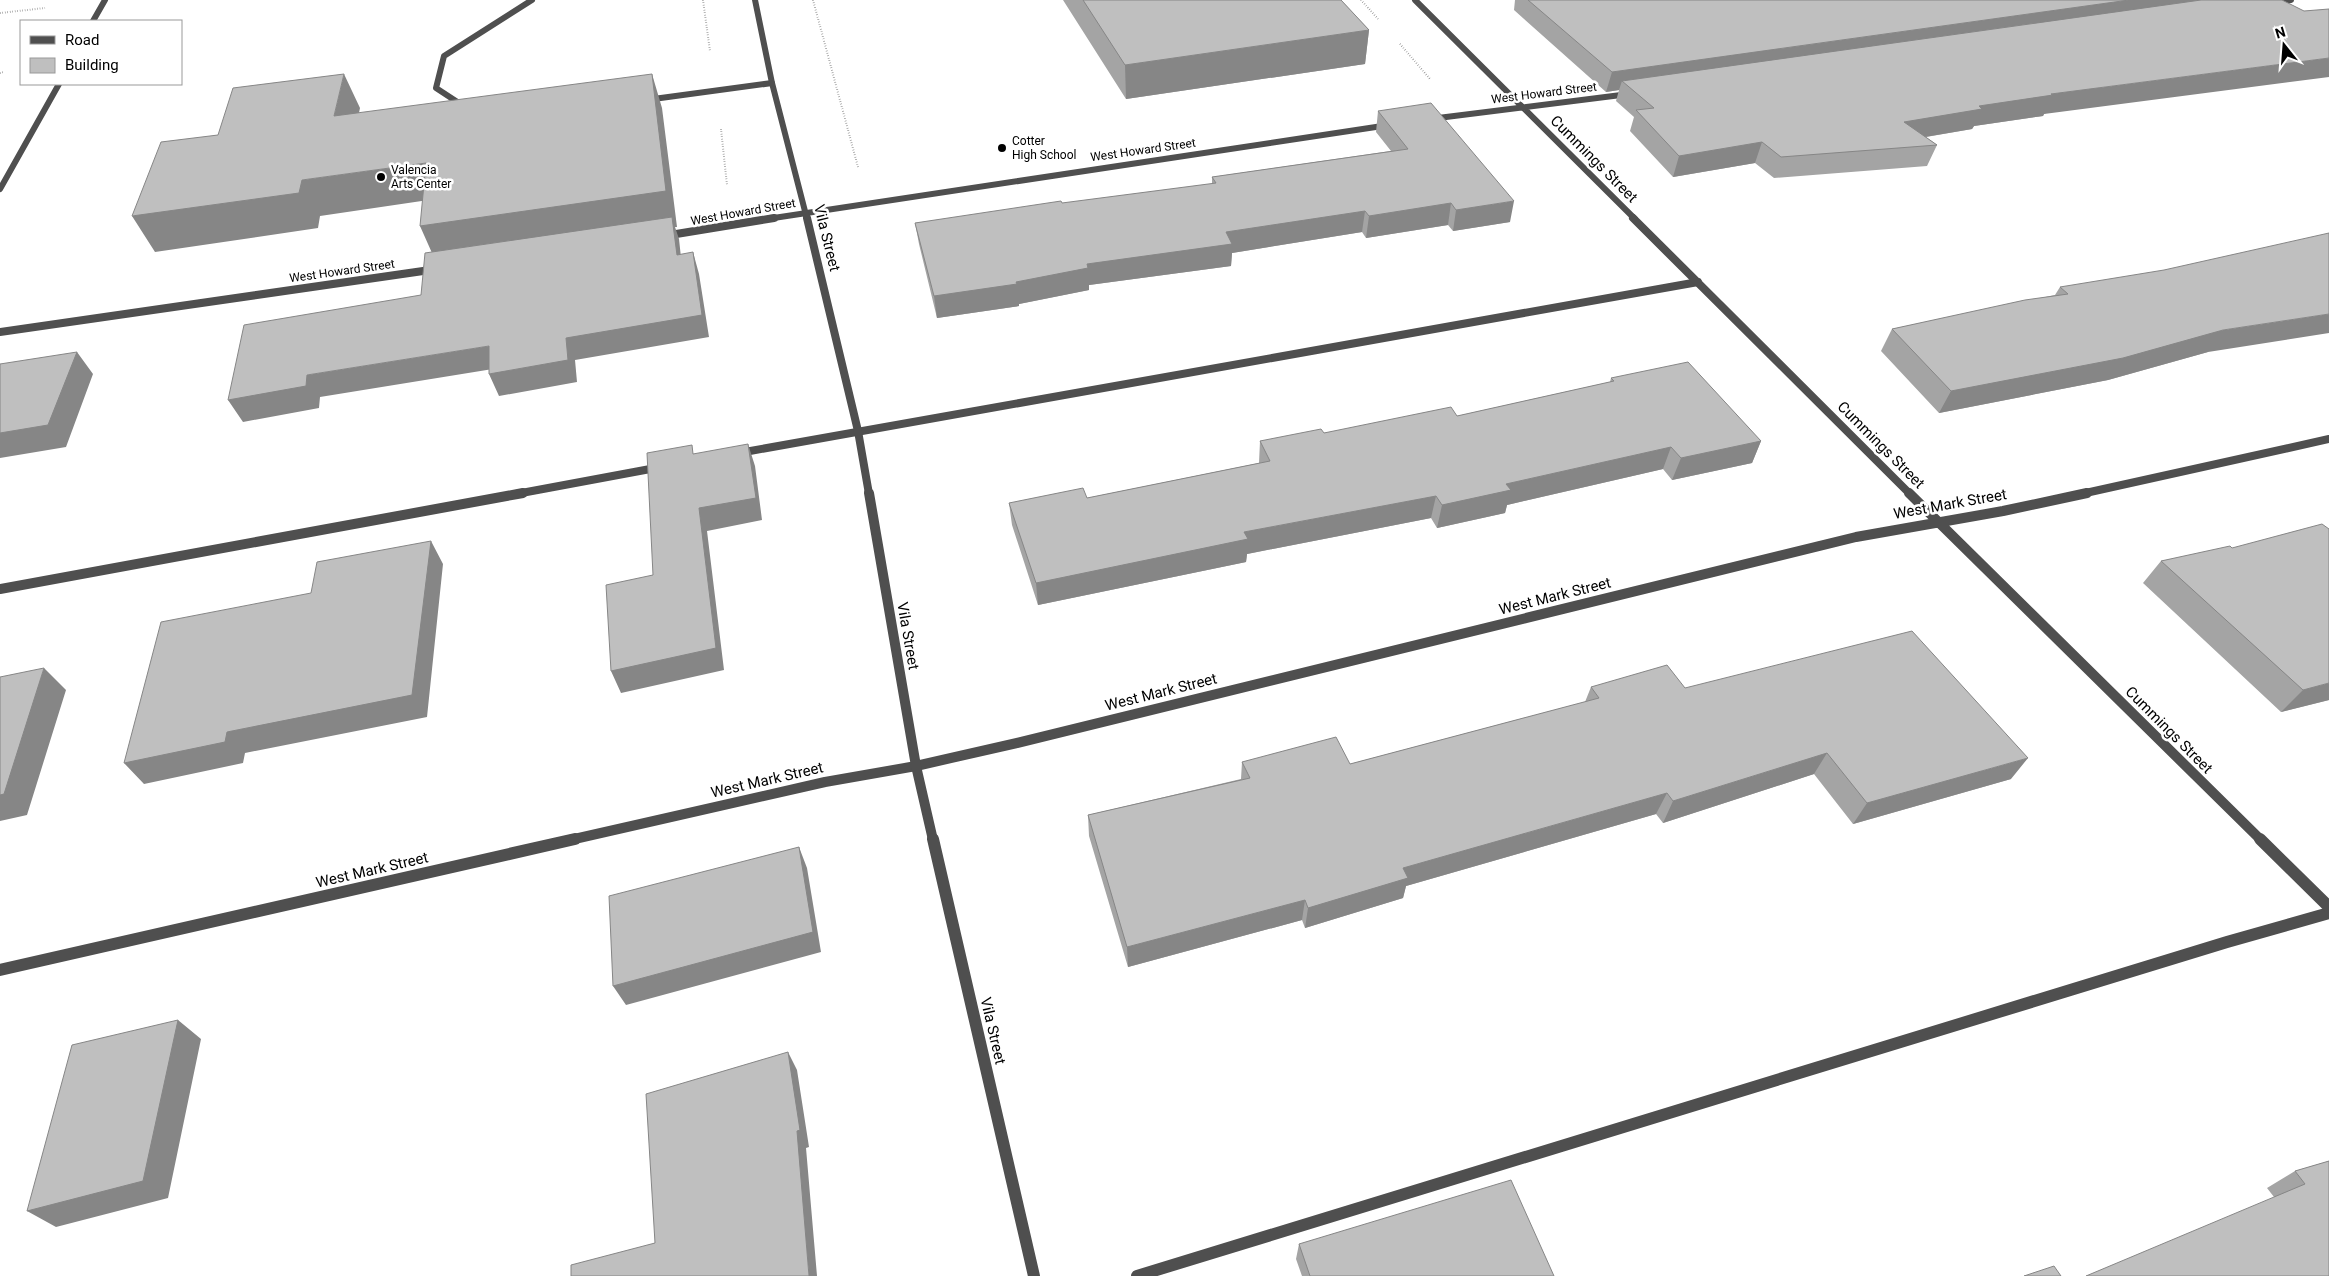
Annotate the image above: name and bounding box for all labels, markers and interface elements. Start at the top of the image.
legend [20,20,182,85]
north arrow [2259,20,2309,70]
text: N [2273,23,2287,42]
text: Road [65,31,99,49]
text: Building [65,56,119,74]
street label: West Howard Street [1490,80,1598,106]
street label: Cummings Street [1547,112,1641,206]
place label: Cotter High School [1012,134,1076,162]
street label: West Howard Street [1089,136,1197,164]
marker: Cotter High School [996,142,1008,154]
place label: Valencia Arts Center [391,163,451,191]
marker: Valencia Arts Center [375,171,387,183]
street label: West Howard Street [689,196,797,228]
street label: Vila Street [810,203,844,273]
street label: West Howard Street [288,257,396,285]
street label: Cummings Street [1834,398,1928,492]
street label: West Mark Street [1892,485,2008,523]
street label: West Mark Street [1497,573,1613,619]
street label: Vila Street [893,601,923,671]
street label: West Mark Street [1103,669,1219,715]
street label: Cummings Street [2122,683,2216,777]
street label: West Mark Street [709,758,825,802]
street label: West Mark Street [314,848,430,892]
street label: Vila Street [977,996,1009,1066]

